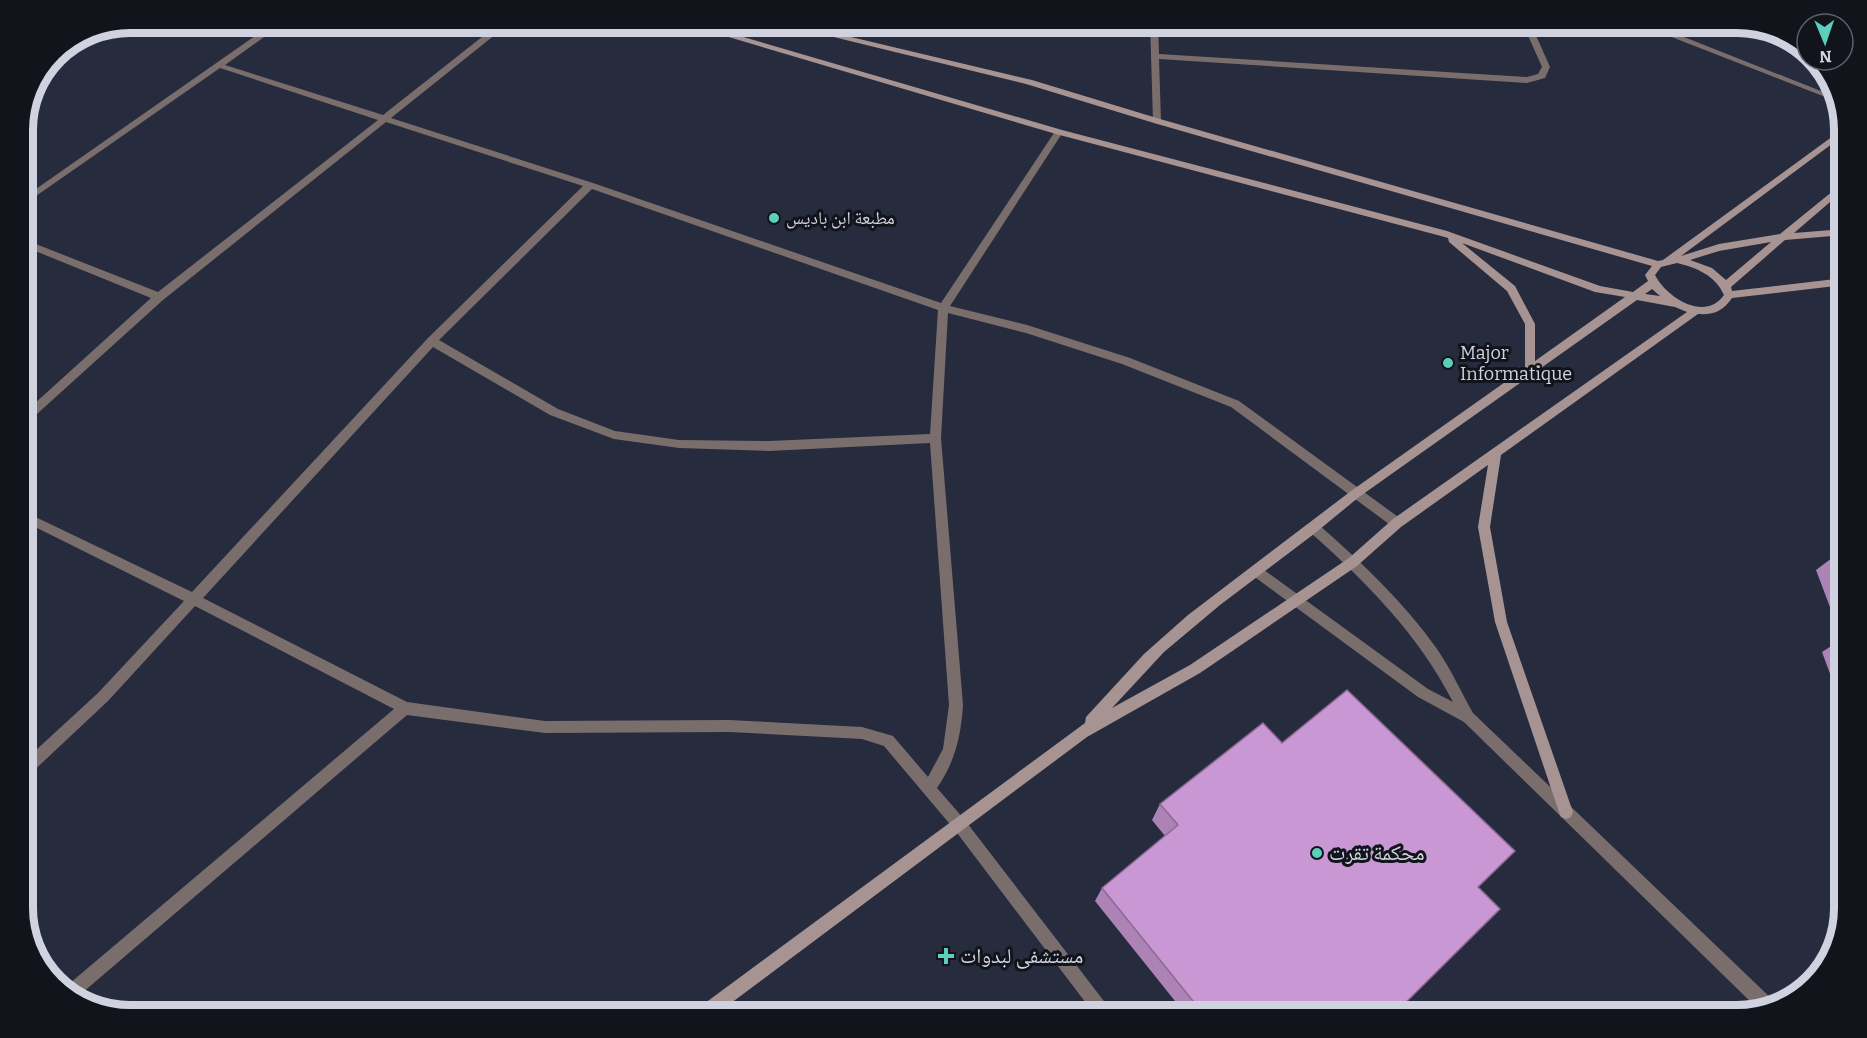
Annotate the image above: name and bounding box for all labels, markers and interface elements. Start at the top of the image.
north arrow [1795,12,1855,72]
text: N [1819,47,1832,66]
place label: مطبعة ابن باديس [786,207,895,229]
marker: مطبعة ابن باديس [767,211,781,225]
place label: Major Informatique [1460,342,1572,385]
marker: Major Informatique [1441,356,1455,370]
place label: محكمة تقرت [1329,840,1425,866]
marker: محكمة تقرت [1310,846,1324,860]
place label: مستشفى لبدوات [960,943,1083,969]
marker: مستشفى لبدوات [937,947,955,965]

